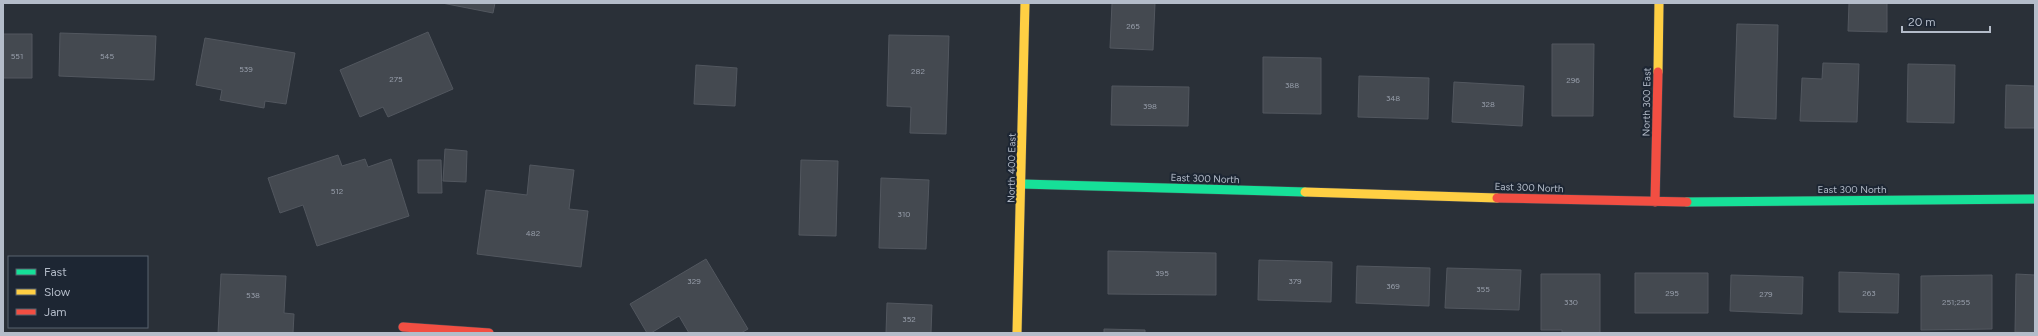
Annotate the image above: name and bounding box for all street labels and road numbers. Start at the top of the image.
street label: North 300 East [1639,67,1654,137]
street label: North 400 East [1004,133,1019,203]
street label: East 300 North [1170,171,1240,186]
street label: East 300 North [1494,180,1564,195]
street label: East 300 North [1818,183,1887,196]

